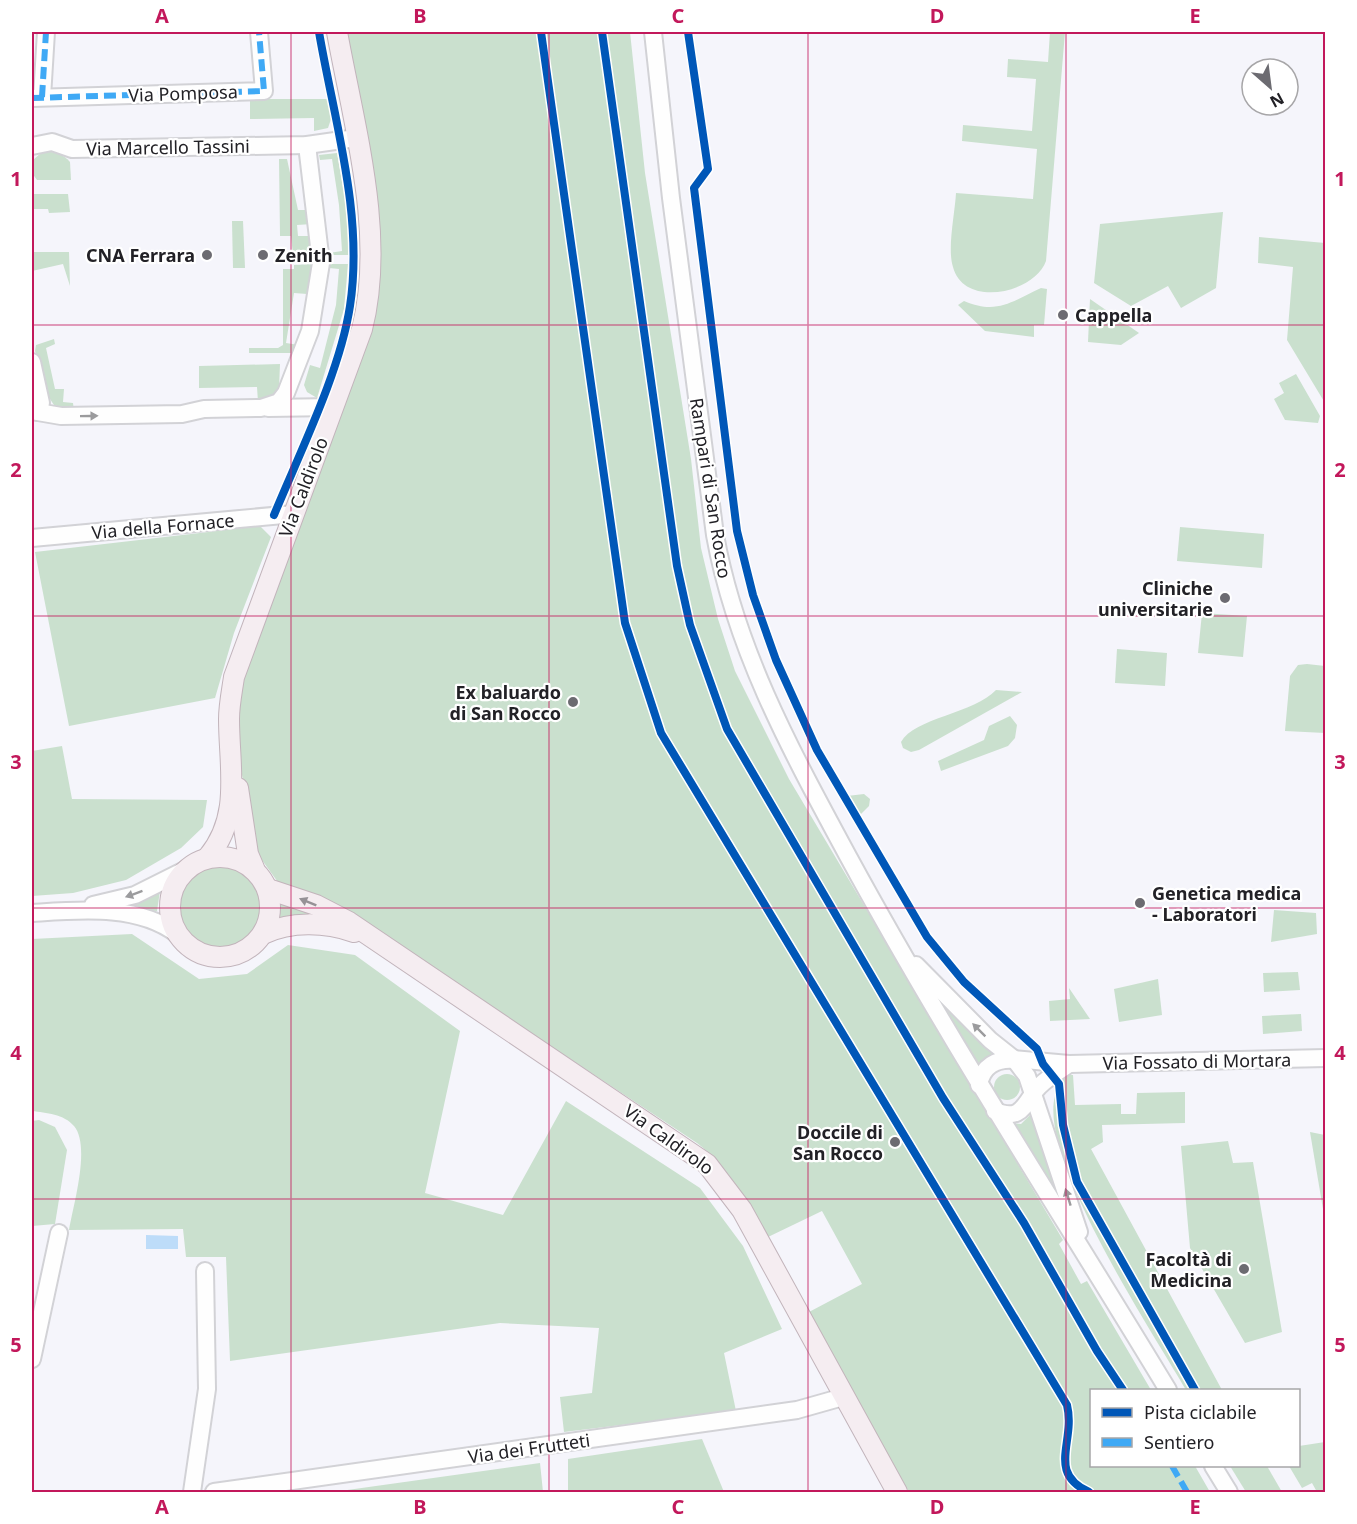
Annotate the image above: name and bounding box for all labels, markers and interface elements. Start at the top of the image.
text: A [155,2,169,29]
text: B [413,2,427,29]
text: C [672,2,685,29]
text: D [930,2,944,29]
text: E [1189,2,1201,29]
north arrow [1240,57,1300,117]
street label: Via Pomposa [128,79,238,107]
text: N [1266,87,1288,113]
street label: Via Marcello Tassini [86,134,250,160]
text: 1 [10,165,22,192]
text: 1 [1334,165,1346,192]
place label: CNA Ferrara [86,243,195,267]
place label: Zenith [275,243,333,267]
marker: CNA Ferrara [200,248,214,262]
marker: Zenith [256,248,270,262]
place label: Cappella [1075,303,1152,327]
marker: Cappella [1056,308,1070,322]
street label: Rampari di San Rocco [685,396,737,580]
one-way arrow [80,411,99,420]
street label: Via Caldirolo [273,433,333,541]
text: 2 [10,456,22,483]
text: 2 [1334,456,1346,483]
street label: Via della Fornace [91,508,235,544]
place label: Cliniche universitarie [1098,576,1213,621]
marker: Cliniche universitarie [1218,591,1232,605]
place label: Ex baluardo di San Rocco [450,680,561,725]
marker: Ex baluardo di San Rocco [566,695,580,709]
text: 3 [10,748,22,775]
text: 3 [1334,748,1346,775]
place label: Genetica medica - Laboratori [1152,881,1301,926]
one-way arrow [125,890,143,900]
marker: Genetica medica - Laboratori [1133,896,1147,910]
one-way arrow [298,897,316,907]
one-way arrow [973,1023,987,1037]
text: 4 [10,1039,22,1066]
text: 4 [1334,1039,1346,1066]
street label: Via Fossato di Mortara [1102,1047,1292,1075]
street label: Via Caldirolo [619,1098,719,1180]
place label: Doccile di San Rocco [793,1120,883,1165]
marker: Doccile di San Rocco [888,1135,902,1149]
one-way arrow [1062,1188,1072,1206]
place label: Facoltà di Medicina [1145,1247,1232,1292]
marker: Facoltà di Medicina [1237,1262,1251,1276]
text: 5 [10,1331,22,1358]
text: 5 [1334,1331,1346,1358]
legend [1090,1389,1300,1467]
text: Pista ciclabile [1144,1400,1257,1424]
street label: Via dei Frutteti [466,1428,592,1468]
text: Sentiero [1144,1430,1214,1454]
text: A [155,1493,169,1520]
text: B [413,1493,427,1520]
text: C [672,1493,685,1520]
text: D [930,1493,944,1520]
text: E [1189,1493,1201,1520]

